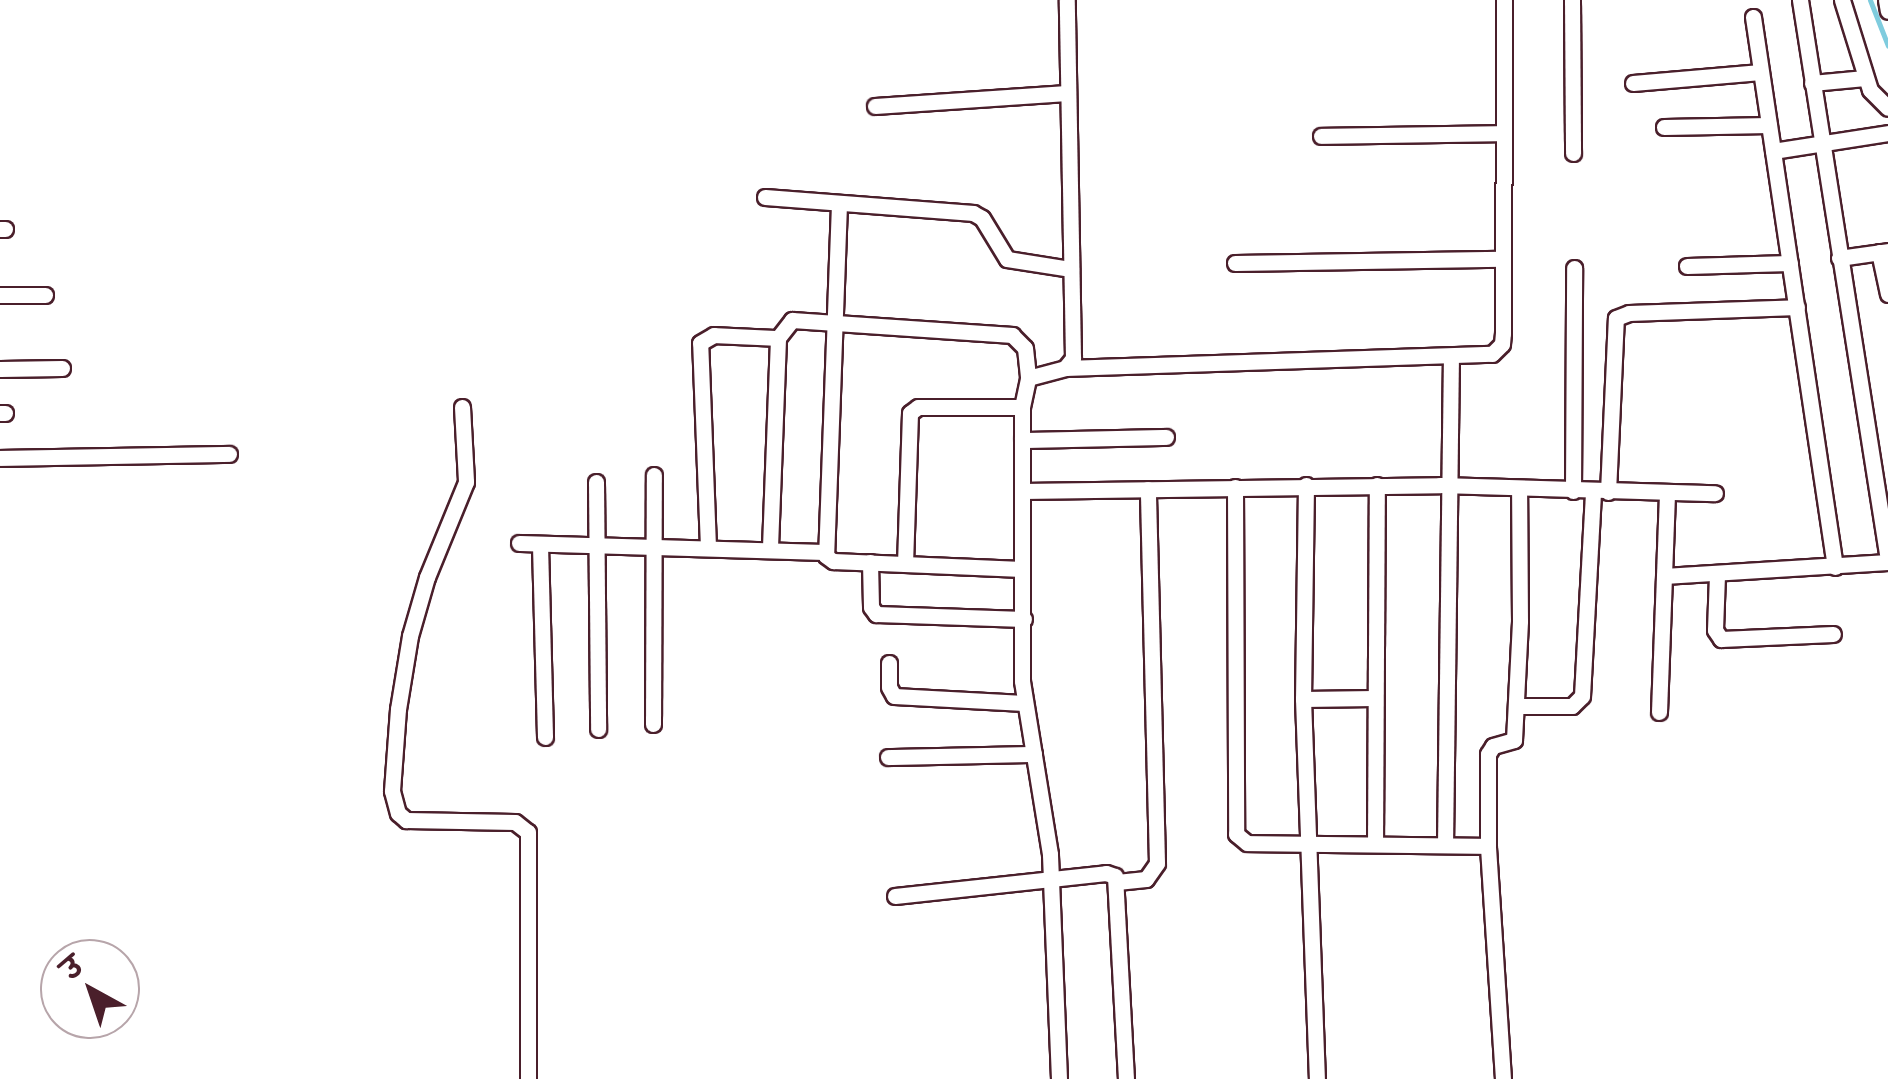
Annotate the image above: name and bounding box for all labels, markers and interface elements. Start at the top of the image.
north arrow [40,939,140,1039]
text: उ [54,949,90,987]

